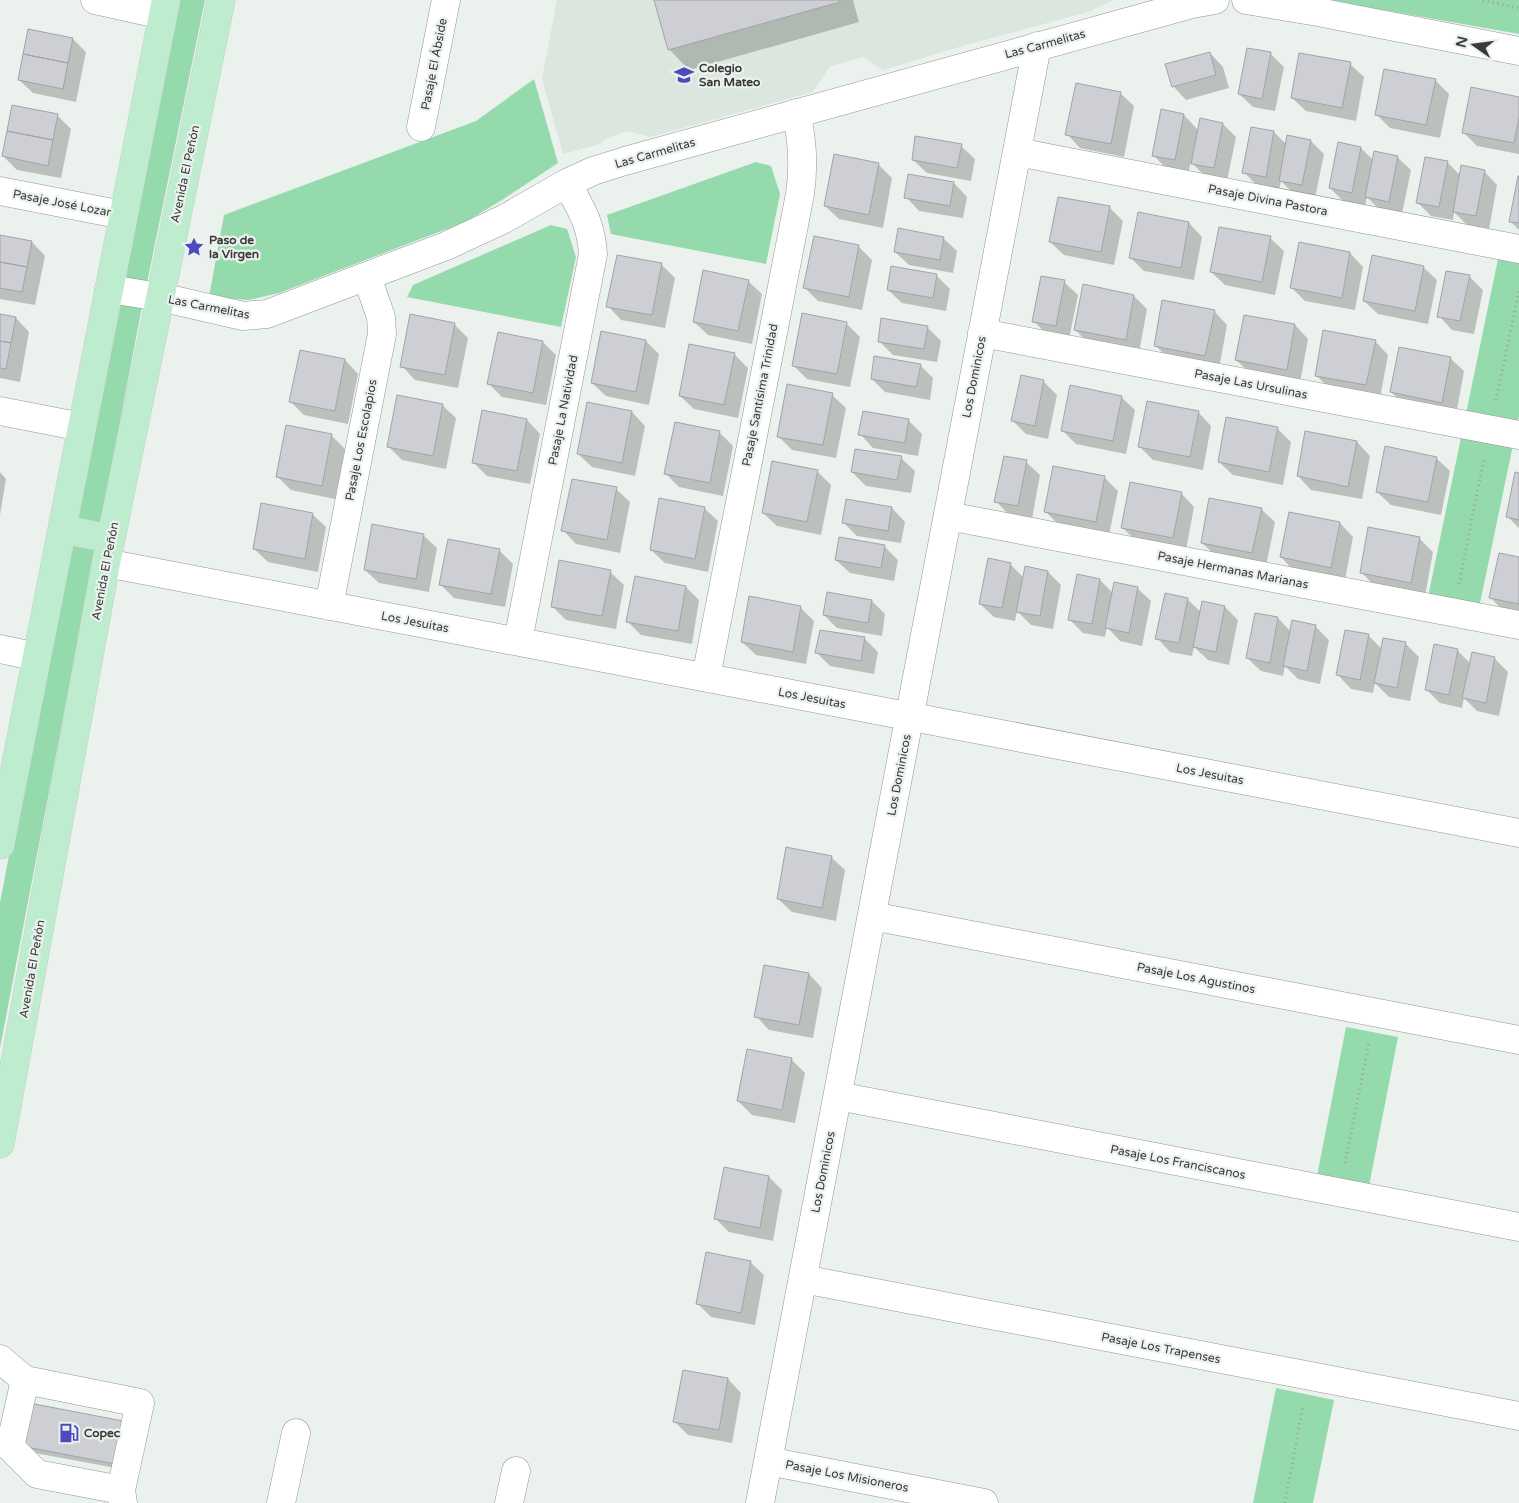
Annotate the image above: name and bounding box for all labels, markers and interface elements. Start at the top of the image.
street label: Pasaje El Ábside [418,17,450,111]
north arrow [1449,20,1499,70]
street label: Las Carmelitas [1003,26,1087,62]
text: N [1452,34,1471,49]
place label: Colegio San Mateo [699,61,760,89]
school or university icon: Colegio San Mateo [673,64,695,86]
street label: Avenida El Peñón [168,124,202,224]
street label: Las Carmelitas [613,135,697,171]
street label: Pasaje Divina Pastora [1207,182,1329,218]
street label: Pasaje José Lozar [12,187,113,219]
place label: Paso de la Virgen [209,233,259,262]
place icon: Paso de la Virgen [183,236,205,258]
street label: Las Carmelitas [167,292,251,322]
street label: Pasaje Santísima Trinidad [739,323,781,467]
street label: Los Dominicos [959,335,989,419]
street label: Pasaje La Natividad [545,354,581,466]
street label: Pasaje Las Ursulinas [1193,366,1309,402]
street label: Pasaje Los Escolapios [342,378,380,502]
street label: Avenida El Peñón [89,521,121,621]
street label: Pasaje Hermanas Marianas [1156,548,1310,592]
street label: Los Jesuitas [380,609,450,635]
street label: Los Jesuitas [777,685,847,711]
street label: Los Dominicos [884,733,914,817]
street label: Los Jesuitas [1175,761,1245,787]
street label: Avenida El Peñón [16,919,48,1019]
street label: Pasaje Los Agustinos [1136,960,1257,996]
street label: Los Dominicos [808,1130,838,1214]
street label: Pasaje Los Franciscanos [1109,1142,1247,1182]
street label: Pasaje Los Trapenses [1100,1330,1222,1366]
fuel station icon: Copec [58,1422,80,1444]
place label: Copec [84,1426,121,1441]
street label: Pasaje Los Misioneros [784,1457,910,1495]

